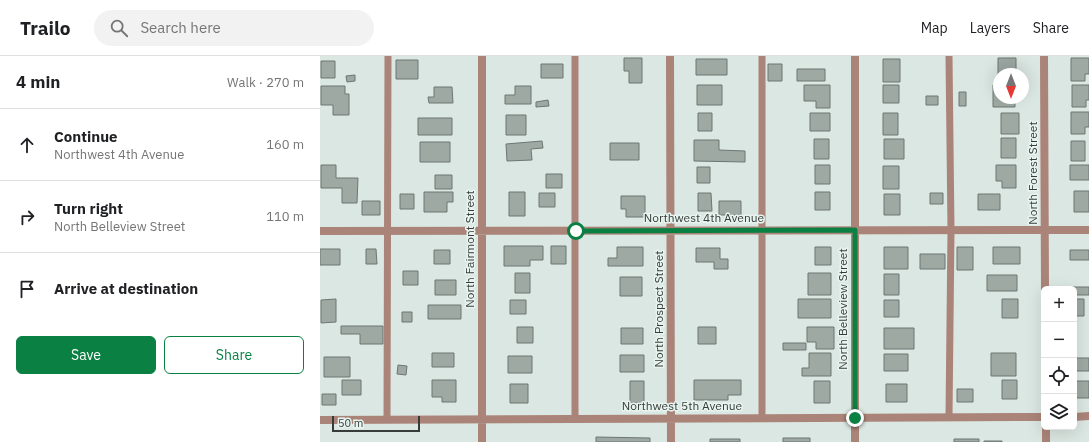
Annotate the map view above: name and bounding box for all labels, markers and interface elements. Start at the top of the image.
search box [94,10,374,46]
text: Trailo [20,16,70,40]
icon: search [108,17,130,39]
text: Search here [140,18,221,37]
text: Map [921,19,948,37]
text: Layers [970,19,1011,37]
text: Share [1033,19,1069,37]
north arrow [993,68,1029,104]
text: 4 min [16,71,60,93]
text: Walk · 270 m [227,74,304,91]
street label: North Forest Street [1025,121,1040,225]
text: Continue [54,127,118,146]
icon: ahead [16,134,38,156]
text: 160 m [266,136,304,153]
text: Northwest 4th Avenue [54,146,184,163]
street label: North Fairmont Street [462,190,477,308]
text: Turn right [54,199,123,218]
icon: right [16,206,38,228]
text: 110 m [266,208,304,225]
street label: Northwest 4th Avenue [644,210,765,225]
text: North Belleview Street [54,218,185,235]
route start [567,222,585,240]
street label: North Belleview Street [835,248,850,370]
street label: North Prospect Street [651,250,666,368]
icon: arrive [16,278,38,300]
text: Arrive at destination [54,279,198,298]
map controls [1041,286,1077,430]
button: + [1041,286,1077,322]
button: − [1041,322,1077,358]
button: Save [16,336,156,374]
button: Share [164,336,304,374]
button: locate [1041,358,1077,394]
button: layers [1041,394,1077,430]
street label: Northwest 5th Avenue [622,398,743,413]
route end [846,409,864,427]
scale bar [332,414,420,433]
text: 50 m [338,416,363,430]

